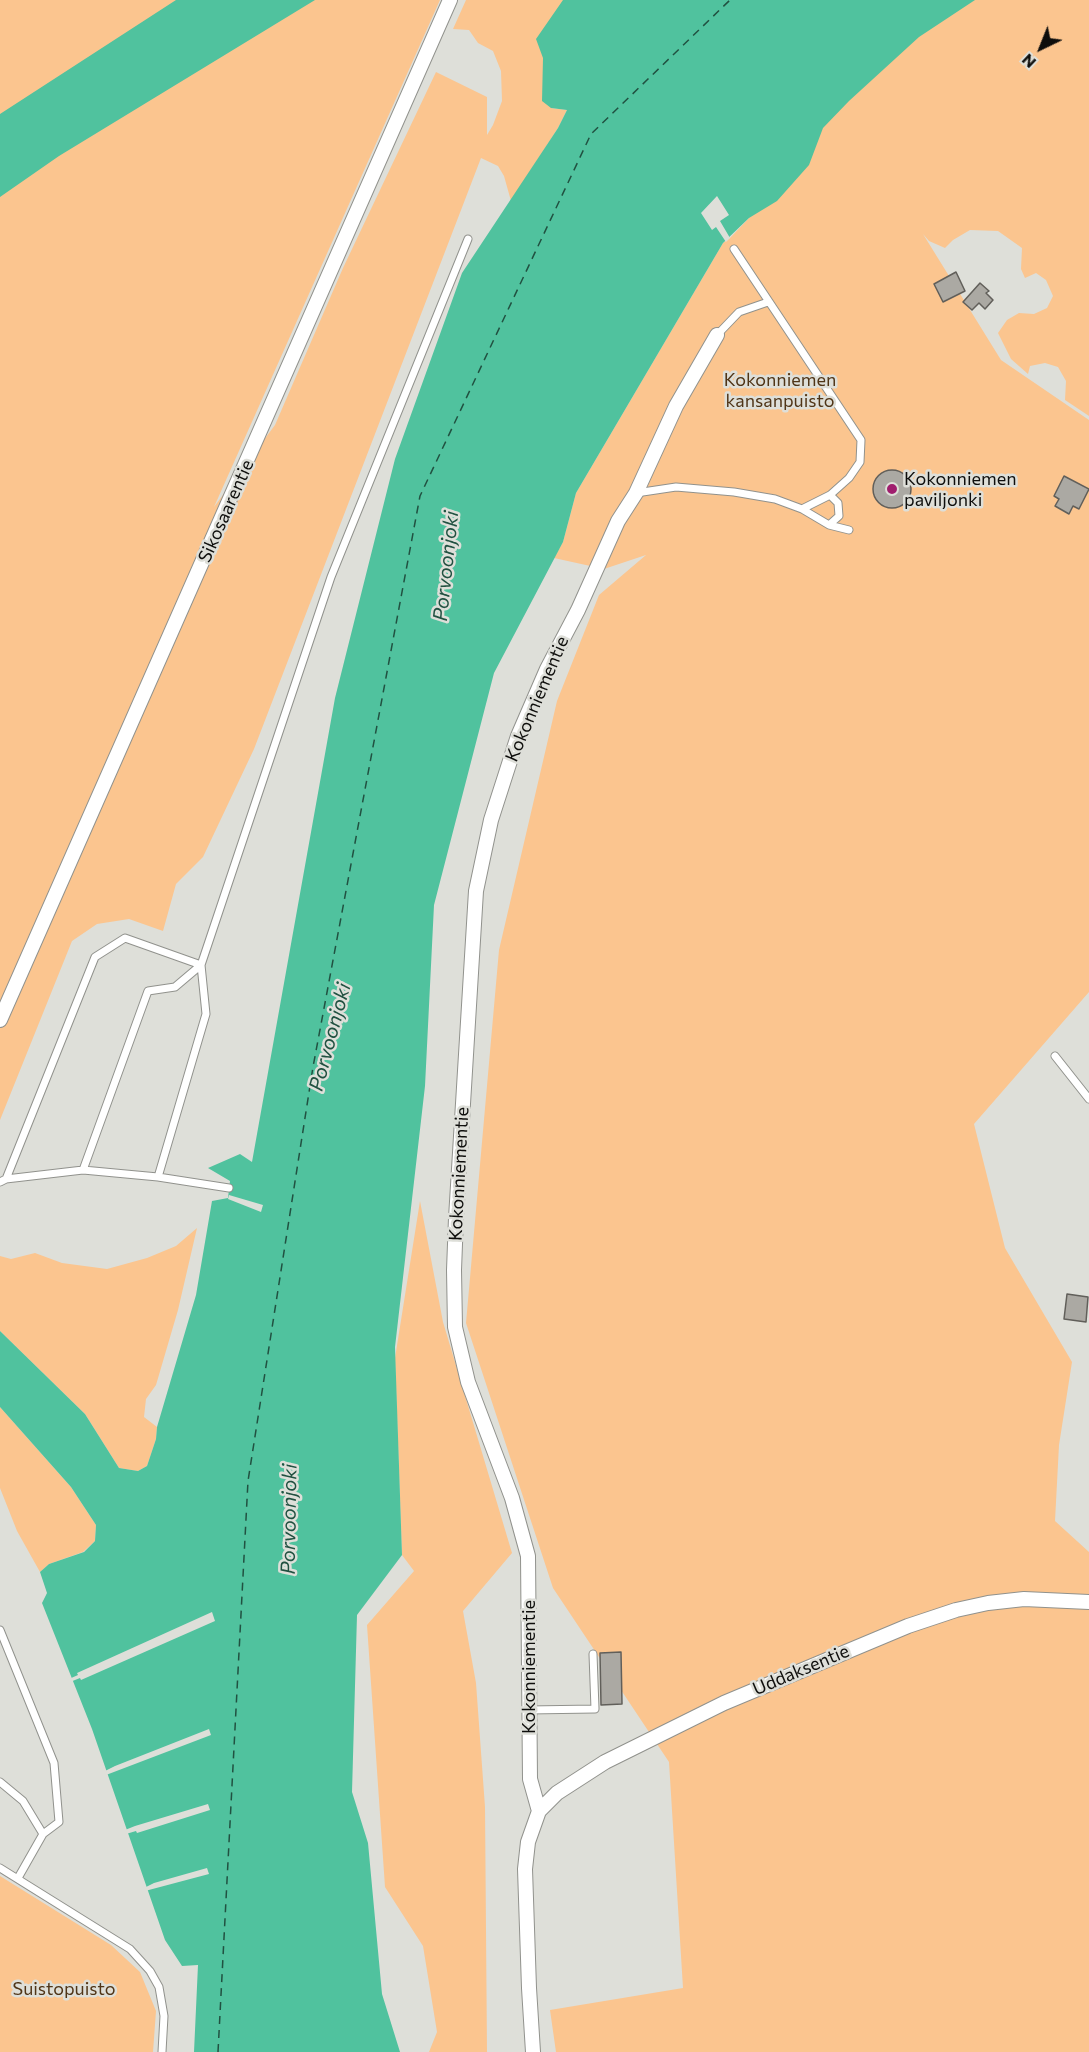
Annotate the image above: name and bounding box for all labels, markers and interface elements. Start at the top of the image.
north arrow [1011,18,1071,78]
text: N [1018,50,1039,73]
park label: Kokonniemen kansanpuisto [724,369,836,412]
street label: Sikosaarentie [194,456,258,566]
place label: Kokonniemen paviljonki [904,468,1017,510]
marker: Kokonniemen paviljonki [885,482,899,496]
water label: Porvoonjoki [428,510,464,622]
street label: Kokonniementie [501,633,573,765]
water label: Porvoonjoki [304,980,356,1094]
street label: Kokonniementie [445,1106,473,1242]
water label: Porvoonjoki [276,1464,302,1574]
street label: Kokonniementie [518,1600,540,1734]
street label: Uddaksentie [750,1640,852,1700]
park label: Suistopuisto [13,1978,115,2000]

